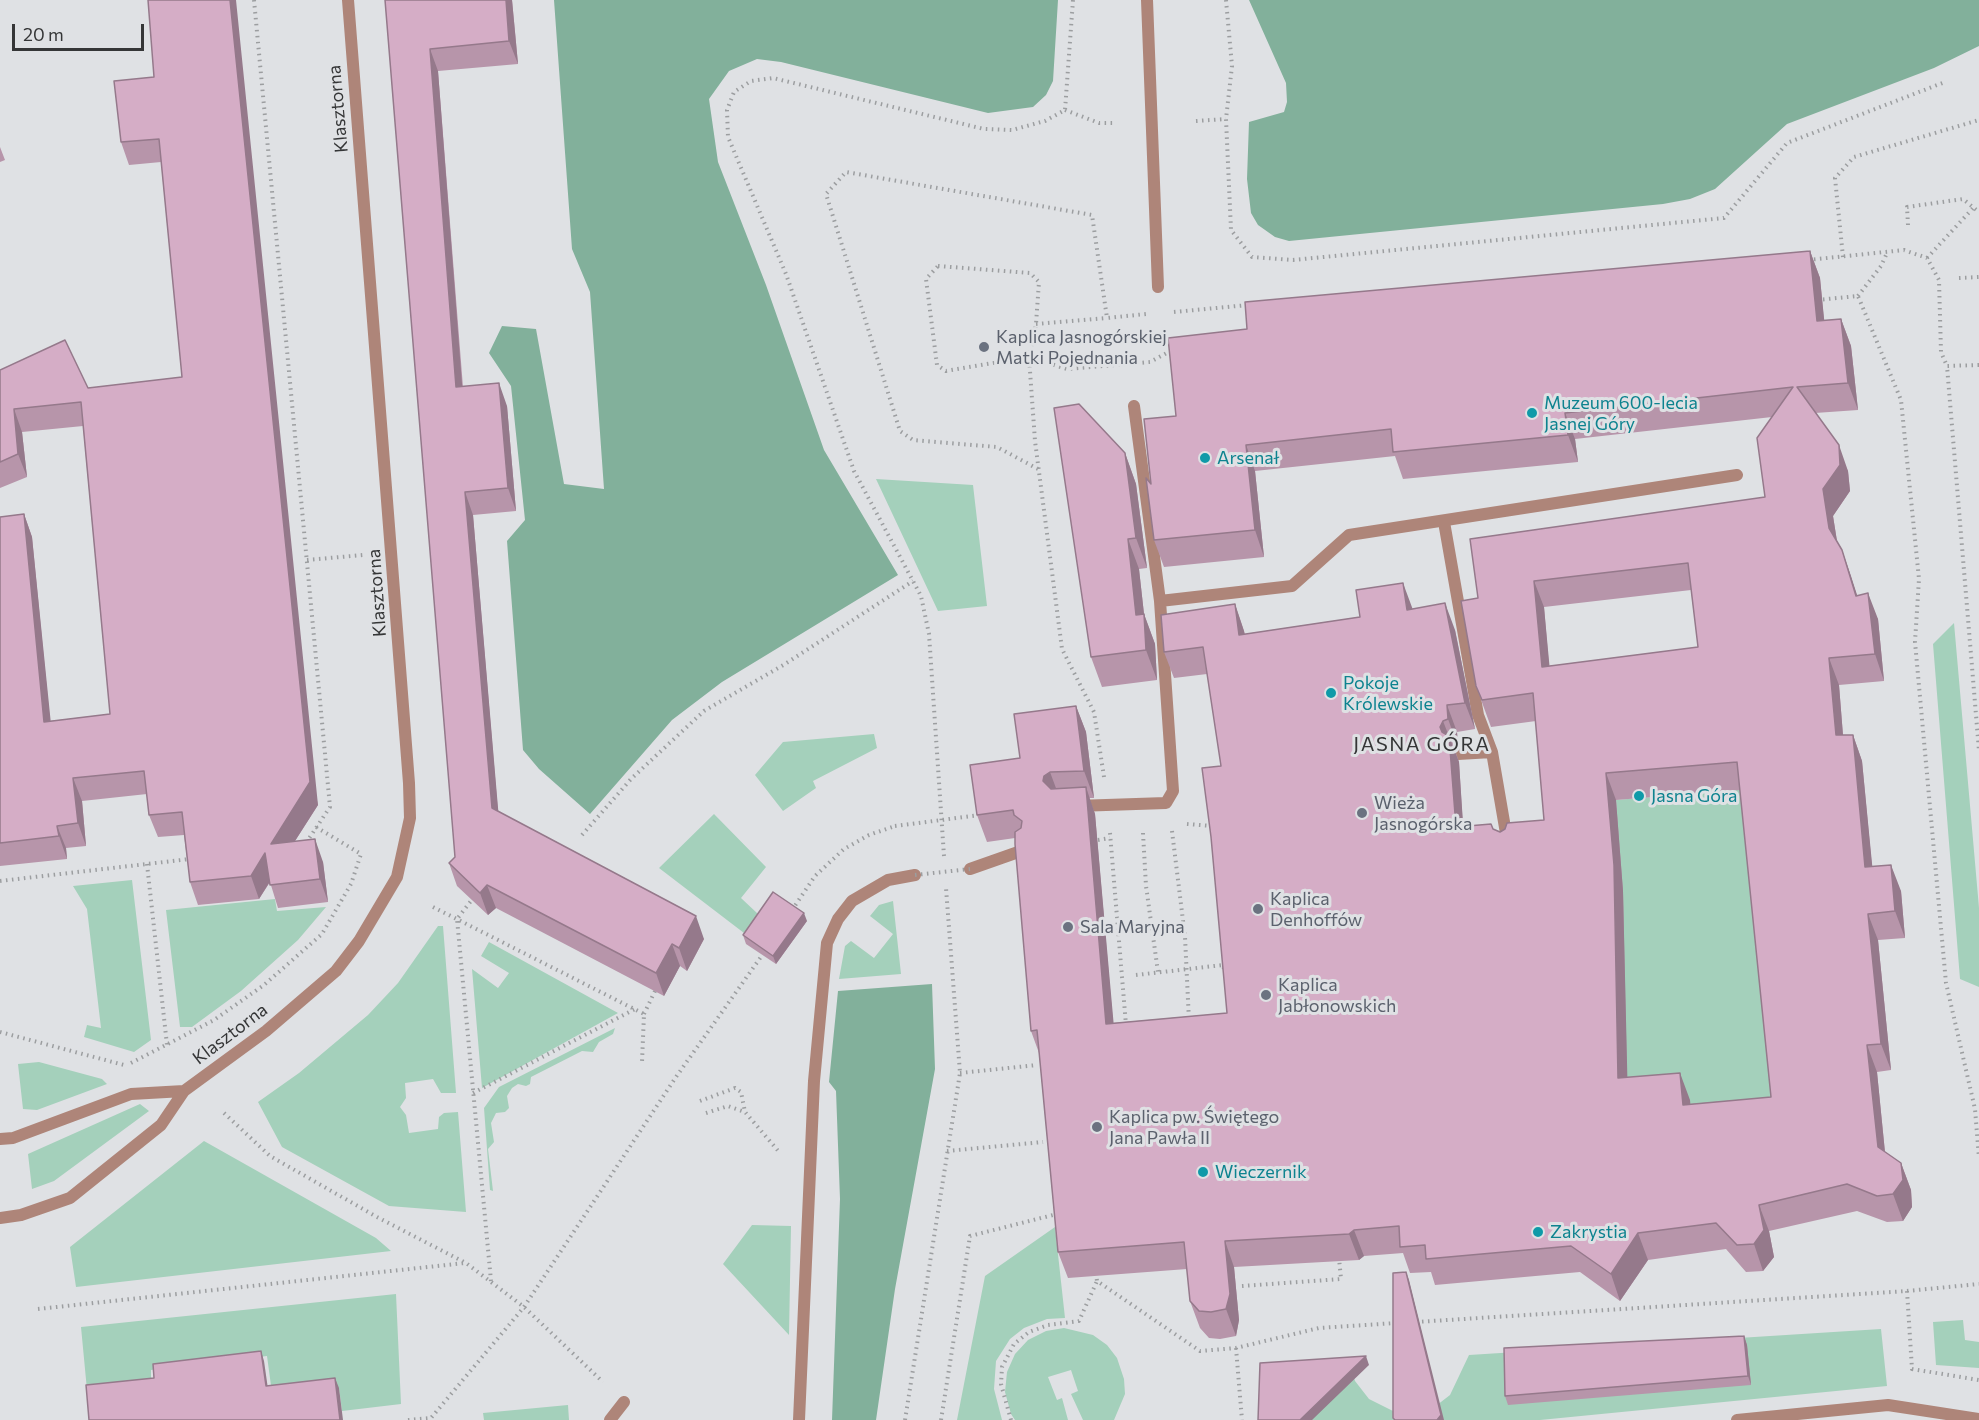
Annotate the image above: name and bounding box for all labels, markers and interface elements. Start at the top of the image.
scale bar [15,12,147,50]
text: 20 m [23,23,64,45]
street label: Klasztorna [323,64,353,154]
place label: Kaplica Jasnogórskiej Matki Pojednania [996,326,1167,368]
marker: Kaplica Jasnogórskiej Matki Pojednania [977,340,991,354]
place label: Muzeum 600-lecia Jasnej Góry [1544,392,1698,434]
marker: Muzeum 600-lecia Jasnej Góry [1525,406,1539,420]
place label: Arsenał [1217,447,1279,469]
marker: Arsenał [1198,451,1212,465]
street label: Klasztorna [363,548,391,638]
place label: Pokoje Królewskie [1343,672,1433,714]
marker: Pokoje Królewskie [1324,686,1338,700]
district label: JASNA GÓRA [1353,732,1491,756]
place label: Jasna Góra [1651,785,1737,807]
marker: Jasna Góra [1632,789,1646,803]
place label: Wieża Jasnogórska [1374,792,1472,834]
marker: Wieża Jasnogórska [1355,806,1369,820]
place label: Kaplica Denhoffów [1270,888,1362,930]
marker: Kaplica Denhoffów [1251,902,1265,916]
place label: Sala Maryjna [1080,916,1185,938]
marker: Sala Maryjna [1061,920,1075,934]
place label: Kaplica Jabłonowskich [1278,974,1396,1016]
marker: Kaplica Jabłonowskich [1259,988,1273,1002]
street label: Klasztorna [188,999,272,1069]
place label: Kaplica pw. Świętego Jana Pawła II [1109,1106,1279,1148]
marker: Kaplica pw. Świętego Jana Pawła II [1090,1120,1104,1134]
place label: Wieczernik [1215,1161,1307,1183]
marker: Wieczernik [1196,1165,1210,1179]
place label: Zakrystia [1550,1221,1627,1243]
marker: Zakrystia [1531,1225,1545,1239]

